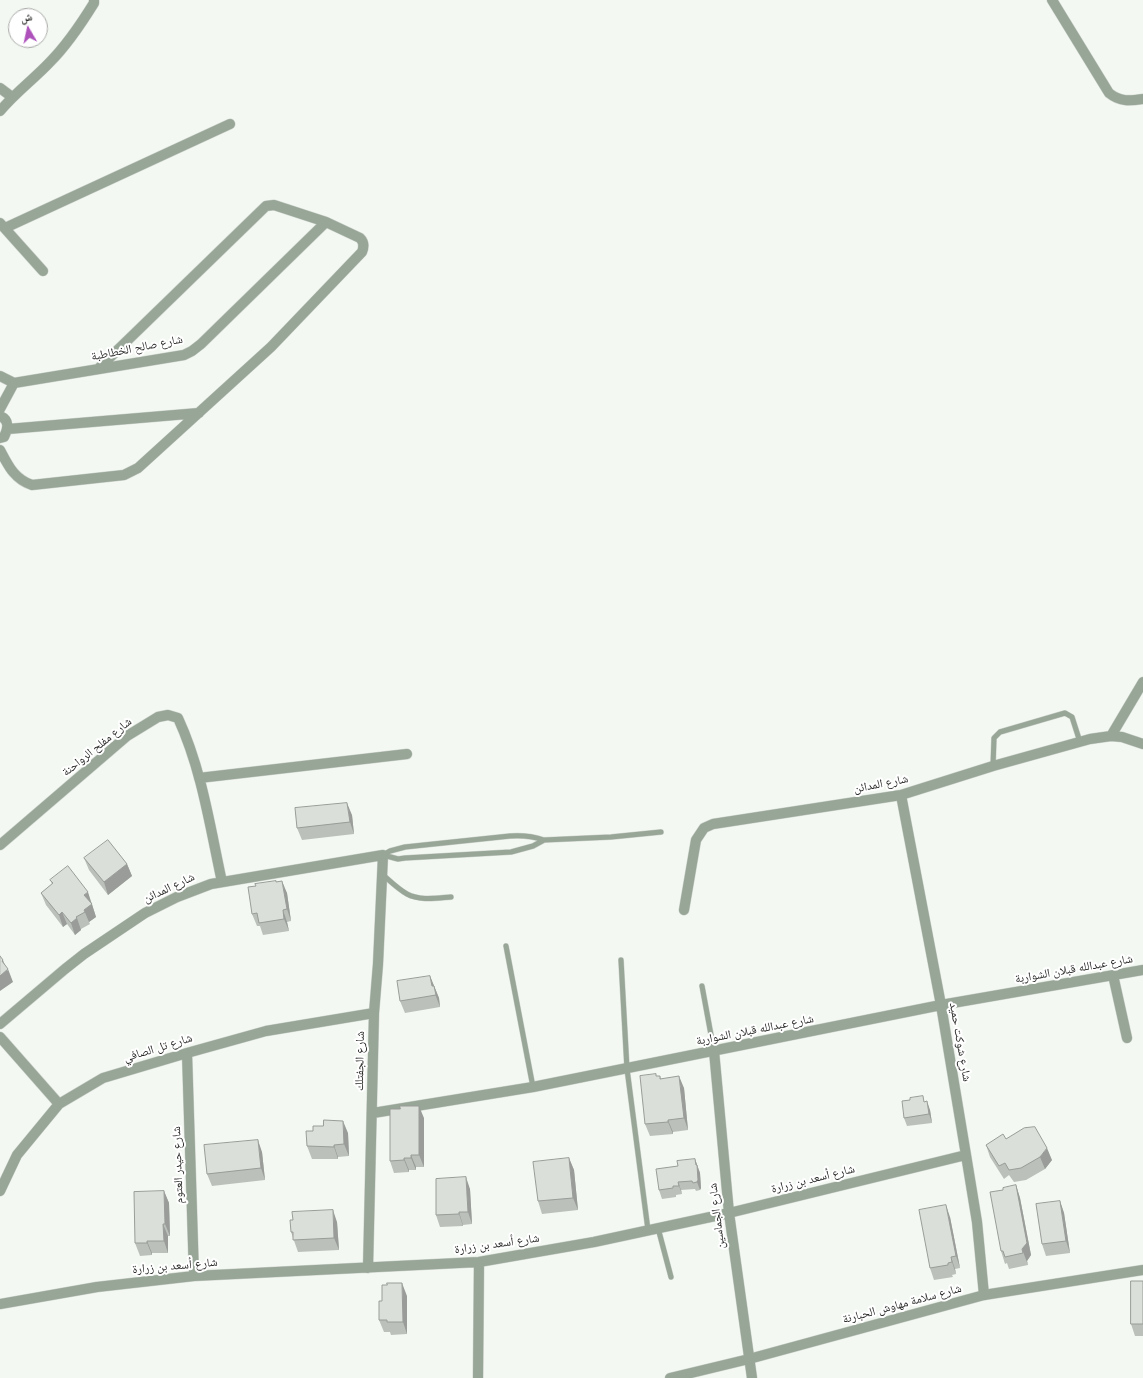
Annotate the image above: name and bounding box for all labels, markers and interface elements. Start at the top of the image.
north arrow [8,8,48,48]
text: ش [19,8,33,25]
street label: شارع صالح الخطاطبة [90,332,184,364]
street label: شارع مفلح الرواحنة [59,715,135,779]
street label: شارع المدائن [853,772,909,796]
street label: شارع المدائن [141,870,197,906]
street label: شارع عبدالله قبلان الشواربة [1014,952,1134,986]
street label: شارع شوكت حميد [946,1001,974,1083]
street label: شارع عبدالله قبلان الشواربة [695,1012,815,1048]
street label: شارع تل الصافي [122,1031,194,1065]
street label: شارع الجفتلك [352,1031,368,1091]
street label: شارع حيدر العتوم [169,1126,187,1204]
street label: شارع أسعد بن زرارة [770,1162,856,1196]
street label: شارع الجماسين [706,1182,728,1250]
street label: شارع أسعد بن زرارة [454,1231,540,1257]
street label: شارع أسعد بن زرارة [132,1255,218,1277]
street label: شارع سلامة مهاوش الحبارنة [841,1281,963,1327]

